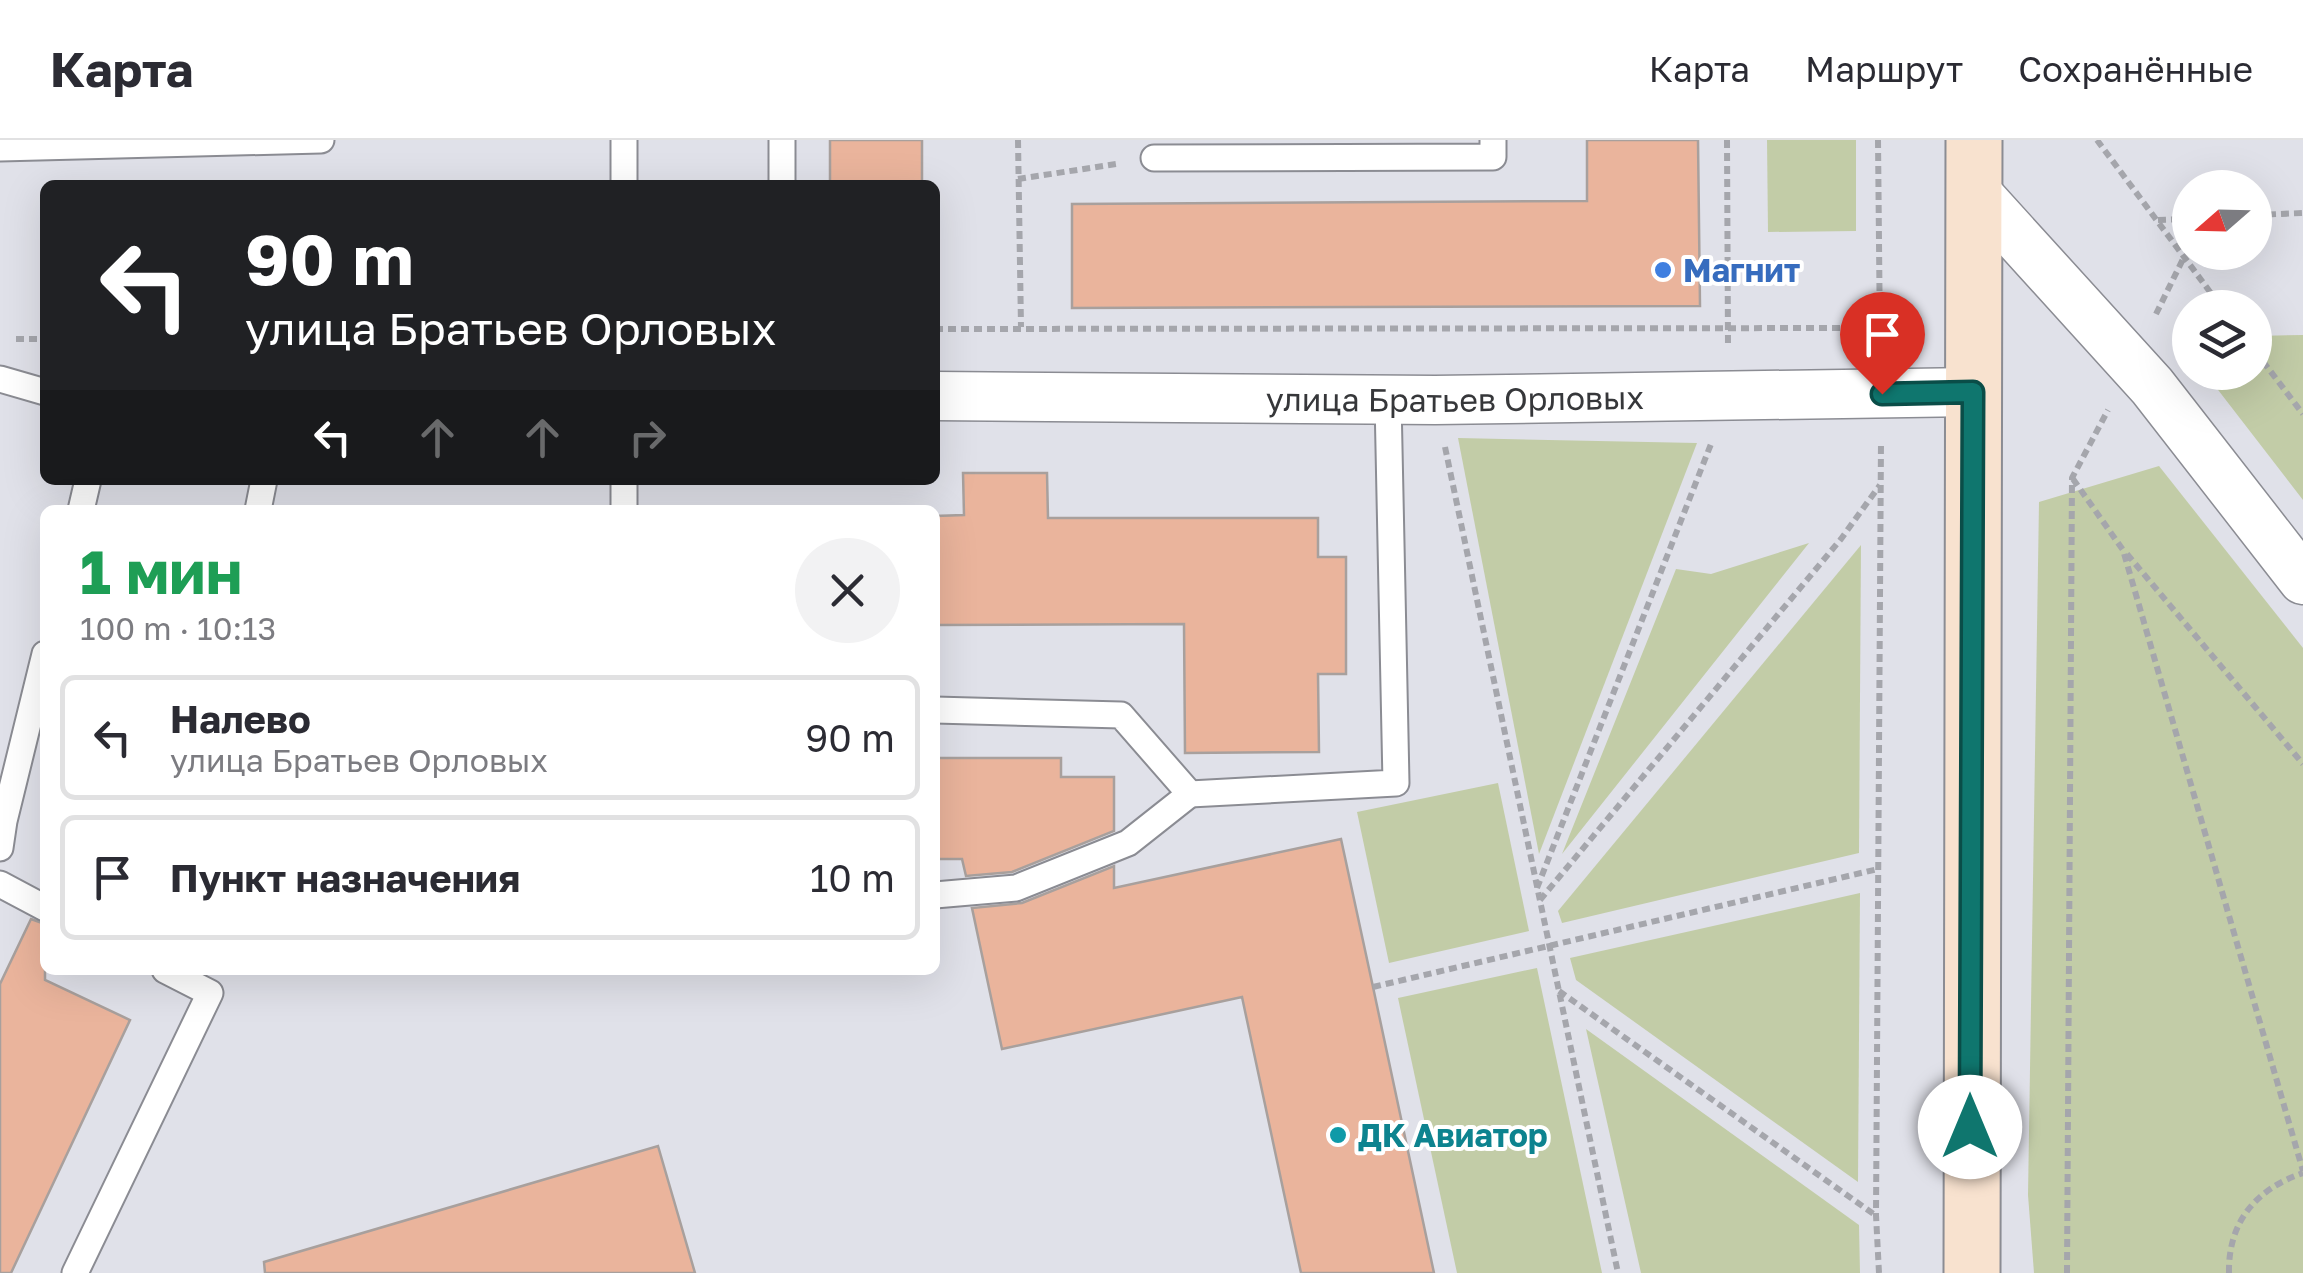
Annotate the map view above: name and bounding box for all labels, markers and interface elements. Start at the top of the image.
text: Карта [50,40,193,98]
text: Карта [1649,48,1750,90]
text: Маршрут [1805,48,1963,90]
text: Сохранённые [2018,48,2253,90]
north arrow [2172,170,2272,270]
map controls [2172,170,2272,390]
text: 90 m [245,216,414,300]
icon: left [80,220,210,350]
place label: Магнит [1683,251,1800,289]
marker: Магнит [1652,259,1674,281]
button: layers [2172,290,2272,390]
pin [1840,292,1925,395]
text: улица Братьев Орловых [245,301,776,355]
icon: arrive [1855,307,1910,362]
street label: улица Братьев Орловых [1266,378,1644,419]
icon: left [305,410,360,465]
icon: ahead [410,410,465,465]
icon: ahead [515,410,570,465]
icon: right [620,410,675,465]
text: 1 мин [80,535,242,607]
button: close [795,538,900,643]
text: 100 m · 10:13 [80,609,276,647]
text: Налево [170,696,311,741]
icon: left [85,710,140,765]
text: 90 m [805,715,895,760]
text: улица Братьев Орловых [170,741,548,779]
icon: arrive [85,850,140,905]
text: Пункт назначения [170,855,520,900]
text: 10 m [810,855,895,900]
position arrow [1918,1075,2022,1179]
place label: ДК Авиатор [1358,1116,1548,1154]
marker: ДК Авиатор [1327,1124,1349,1146]

